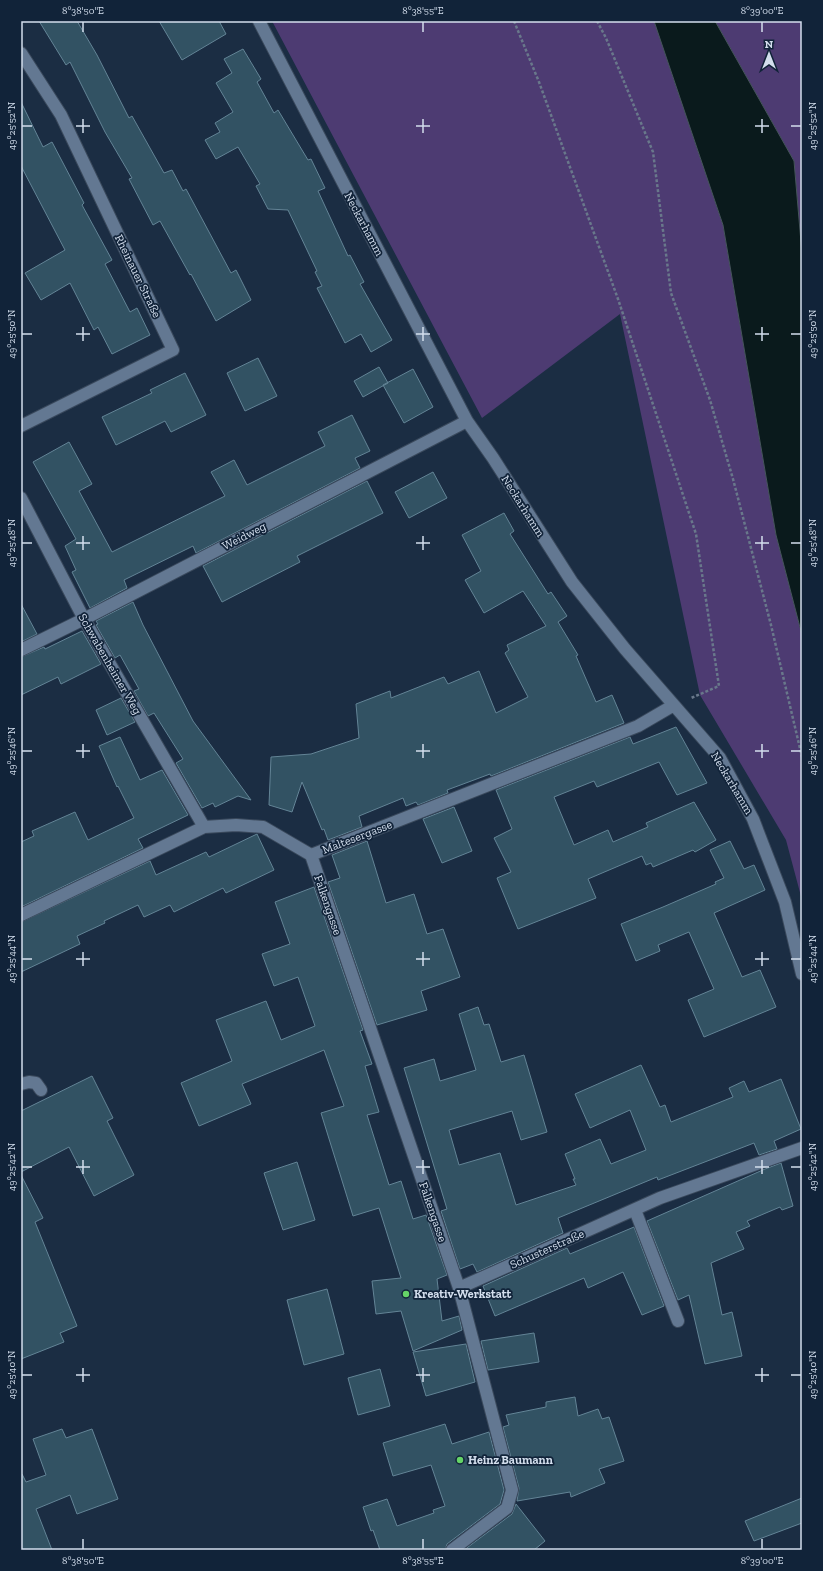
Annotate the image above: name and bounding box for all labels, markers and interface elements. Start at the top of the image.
text: 8°38'50"E [62,5,104,17]
text: 8°38'55"E [402,5,444,17]
text: 8°39'00"E [741,5,783,17]
north arrow [749,34,789,74]
text: N [765,38,774,51]
text: 49°25'52"N [6,101,18,150]
text: 49°25'52"N [807,101,819,150]
street label: Neckarhamm [341,190,387,259]
street label: Rheinauer Straße [112,232,164,320]
text: 49°25'50"N [6,309,18,358]
text: 49°25'50"N [807,309,819,358]
street label: Neckarhamm [499,473,548,540]
text: 49°25'48"N [6,518,18,567]
text: 49°25'48"N [807,518,819,567]
street label: Weidweg [220,519,269,553]
street label: Schwabenheimer Weg [75,611,145,717]
text: 49°25'46"N [6,726,18,775]
text: 49°25'46"N [807,726,819,775]
street label: Neckarhamm [708,749,756,817]
street label: Maltesergasse [320,817,394,857]
street label: Falkengasse [311,873,345,937]
text: 49°25'44"N [6,934,18,983]
text: 49°25'44"N [807,934,819,983]
text: 49°25'42"N [6,1142,18,1191]
text: 49°25'42"N [807,1142,819,1191]
street label: Falkengasse [416,1180,450,1244]
street label: Schusterstraße [508,1226,587,1272]
place label: Kreativ-Werkstatt [414,1287,512,1301]
marker: Kreativ-Werkstatt [401,1289,411,1299]
text: 49°25'40"N [6,1350,18,1399]
text: 49°25'40"N [807,1350,819,1399]
place label: Heinz Baumann [468,1453,553,1467]
marker: Heinz Baumann [455,1455,465,1465]
text: 8°38'50"E [62,1555,104,1567]
text: 8°38'55"E [402,1555,444,1567]
text: 8°39'00"E [741,1555,783,1567]

